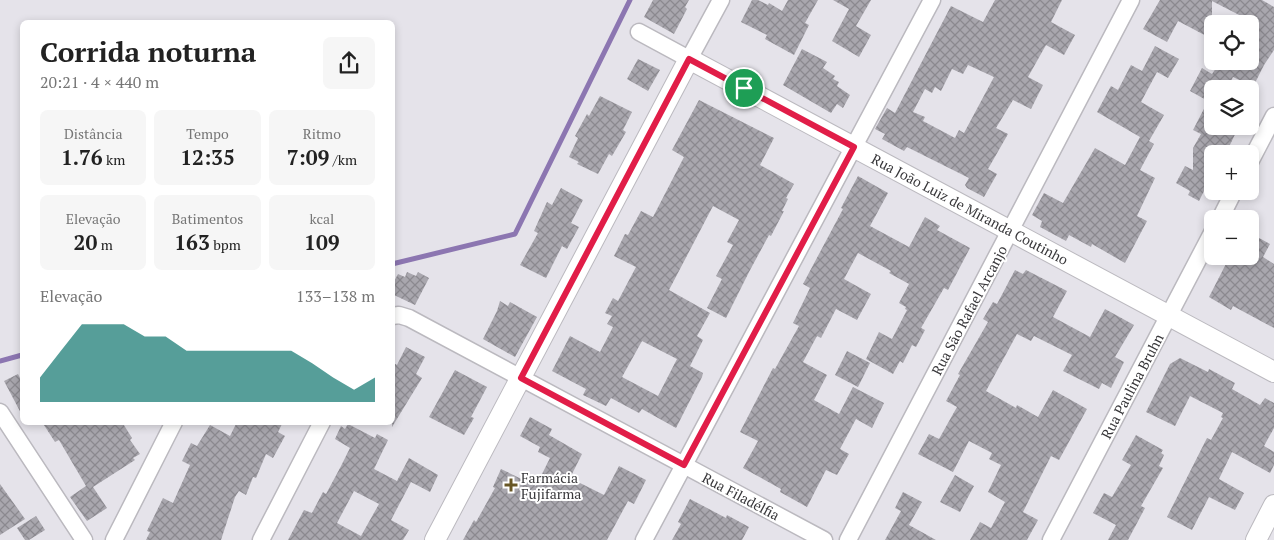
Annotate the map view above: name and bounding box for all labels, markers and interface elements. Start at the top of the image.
map controls [1204,15,1259,265]
button: locate [1204,15,1259,70]
text: Corrida noturna [40,33,256,70]
button: share [323,37,375,89]
pin [723,67,765,109]
text: 20:21 · 4 × 440 m [40,71,159,93]
icon: arrive [730,74,758,102]
button: layers [1204,80,1259,135]
text: Distância [64,124,122,143]
text: Tempo [186,124,229,143]
text: Ritmo [303,124,341,143]
text: 1.76 [61,143,103,171]
text: 12:35 [180,143,235,171]
text: 7:09 [287,143,329,171]
button: + [1204,145,1259,200]
street label: Rua João Luiz de Miranda Coutinho [868,149,1072,269]
text: km [103,150,125,169]
text: /km [329,150,357,169]
text: Elevação [66,209,120,228]
text: Batimentos [172,209,243,228]
text: kcal [309,209,334,228]
button: − [1204,210,1259,265]
text: 20 [74,228,97,256]
text: 163 [174,228,210,256]
text: 109 [304,228,340,256]
text: m [97,235,113,254]
text: bpm [210,235,241,254]
street label: Rua São Rafael Arcanjo [927,242,1011,378]
text: Elevação [40,285,102,307]
text: 133–138 m [296,285,375,307]
street label: Rua Paulina Bruhn [1096,329,1168,442]
place label: Farmácia Fujifarma [521,468,581,503]
street label: Rua Filadélfia [699,468,783,524]
marker: Farmácia Fujifarma [505,479,517,491]

